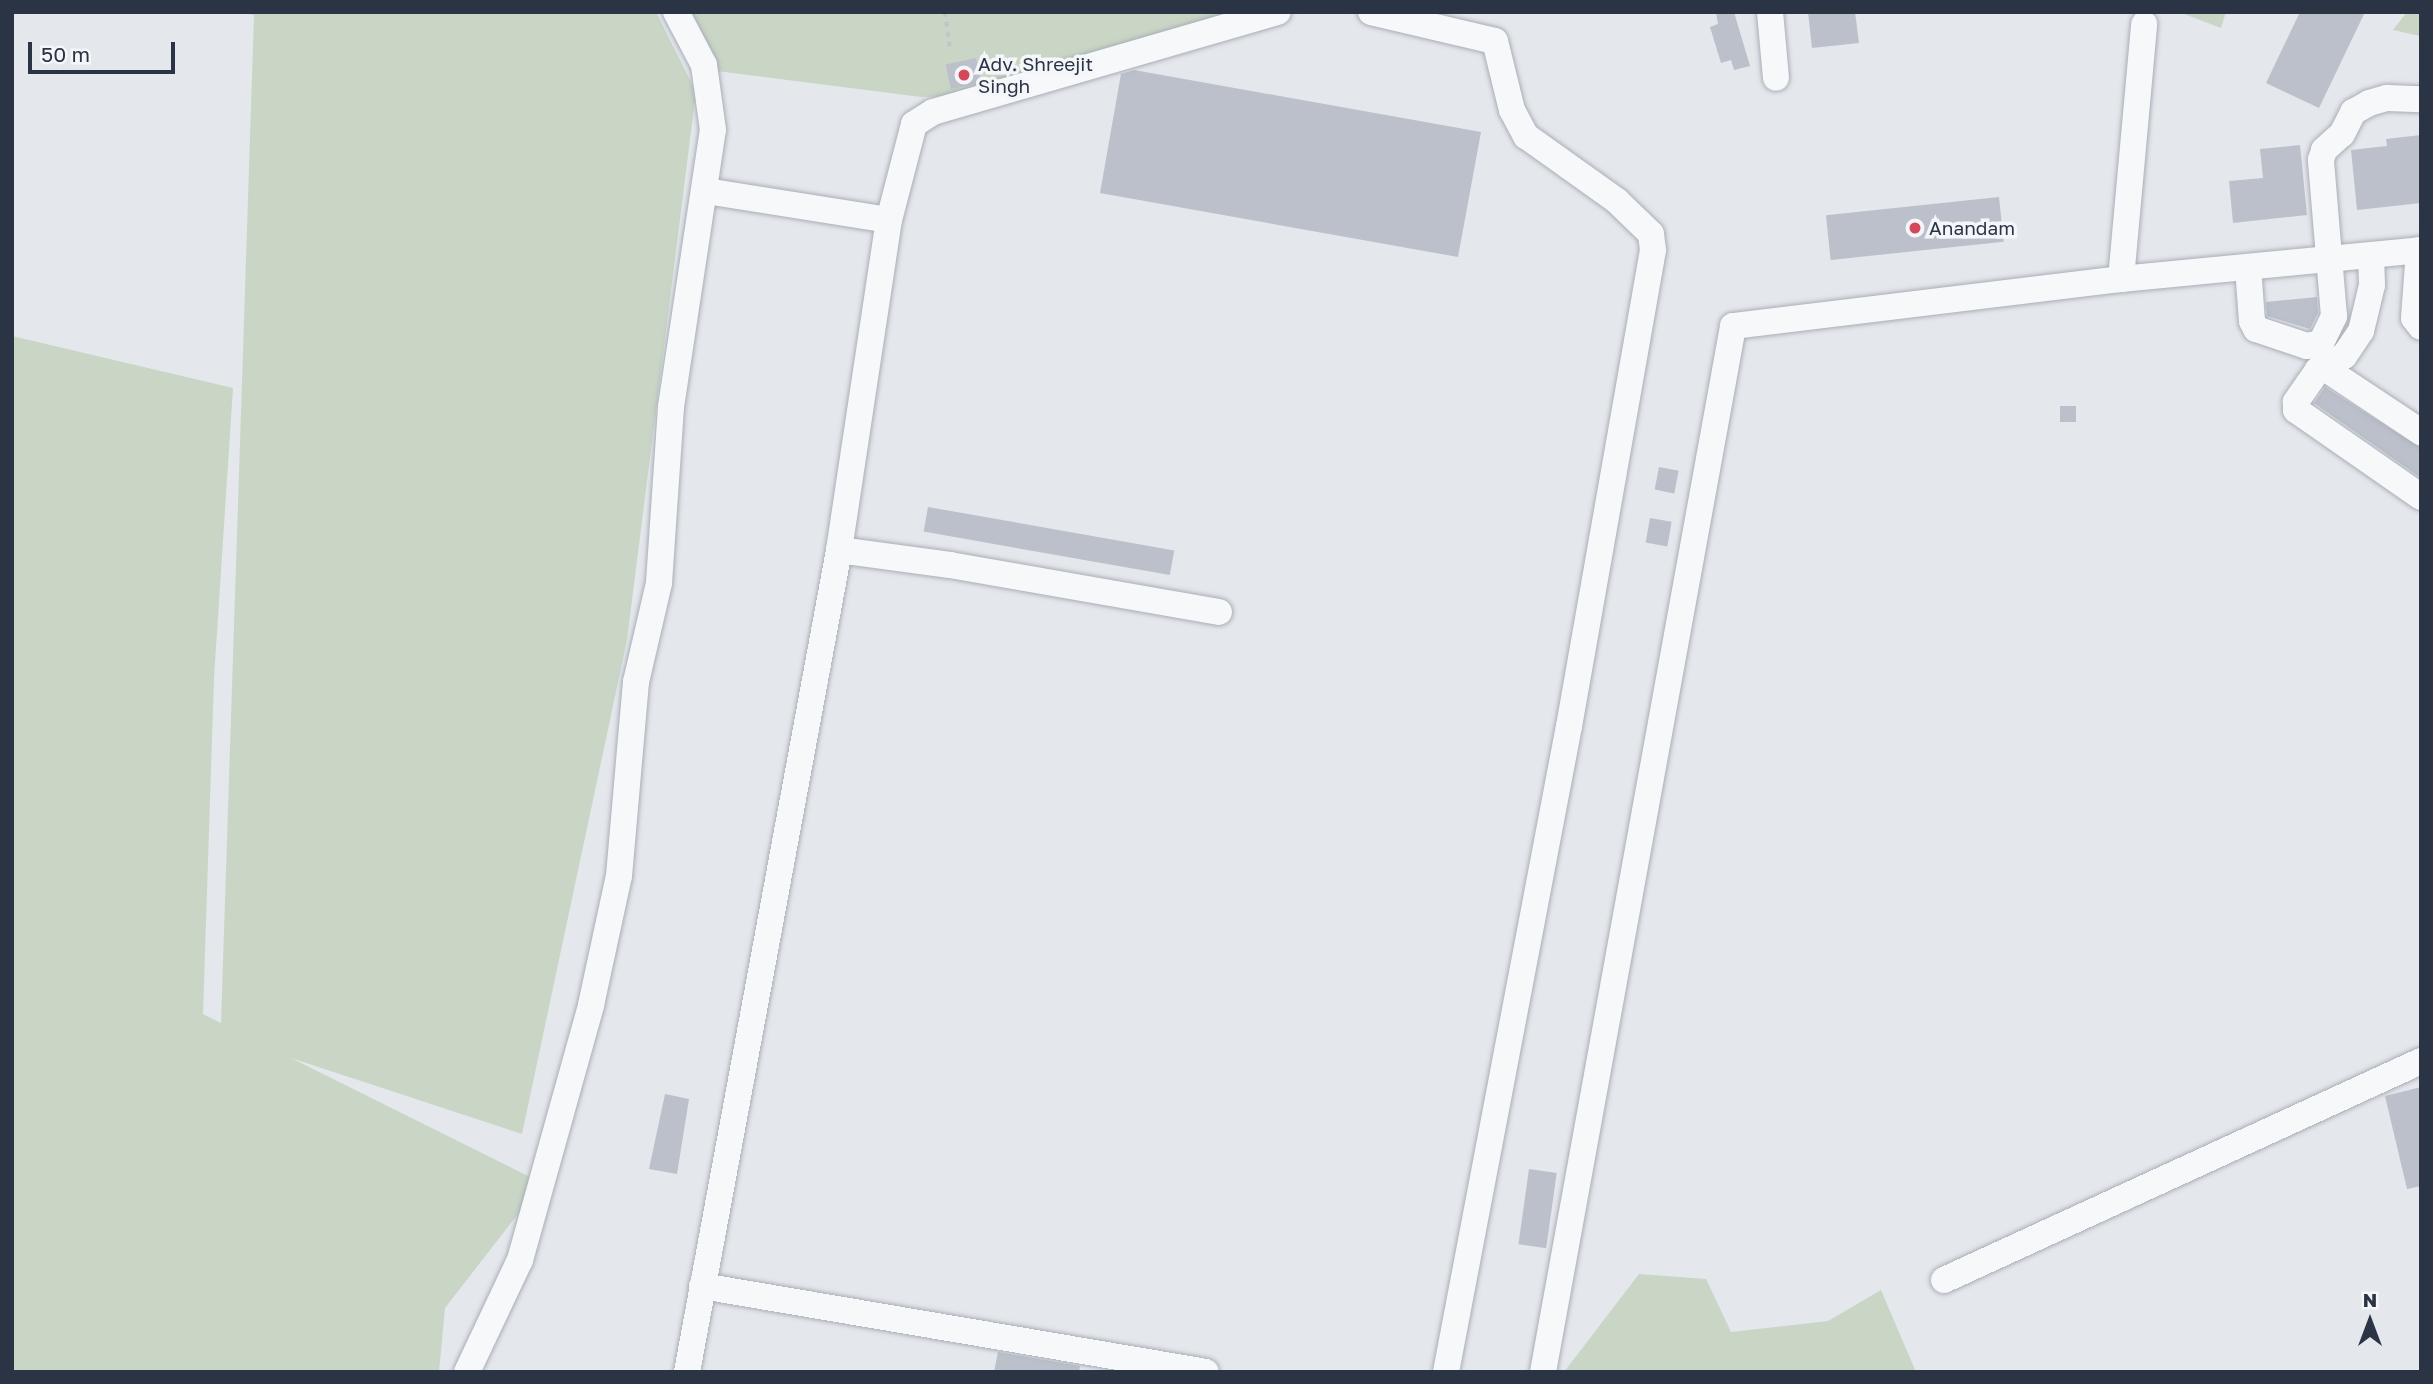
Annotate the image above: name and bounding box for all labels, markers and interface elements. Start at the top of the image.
scale bar [32,28,178,72]
text: 50 m [41,41,90,67]
place label: Adv. Shreejit Singh [978,53,1093,97]
marker: Adv. Shreejit Singh [956,67,972,83]
place label: Anandam [1929,217,2015,239]
marker: Anandam [1907,220,1923,236]
north arrow [2335,1286,2405,1356]
text: N [2363,1288,2377,1311]

